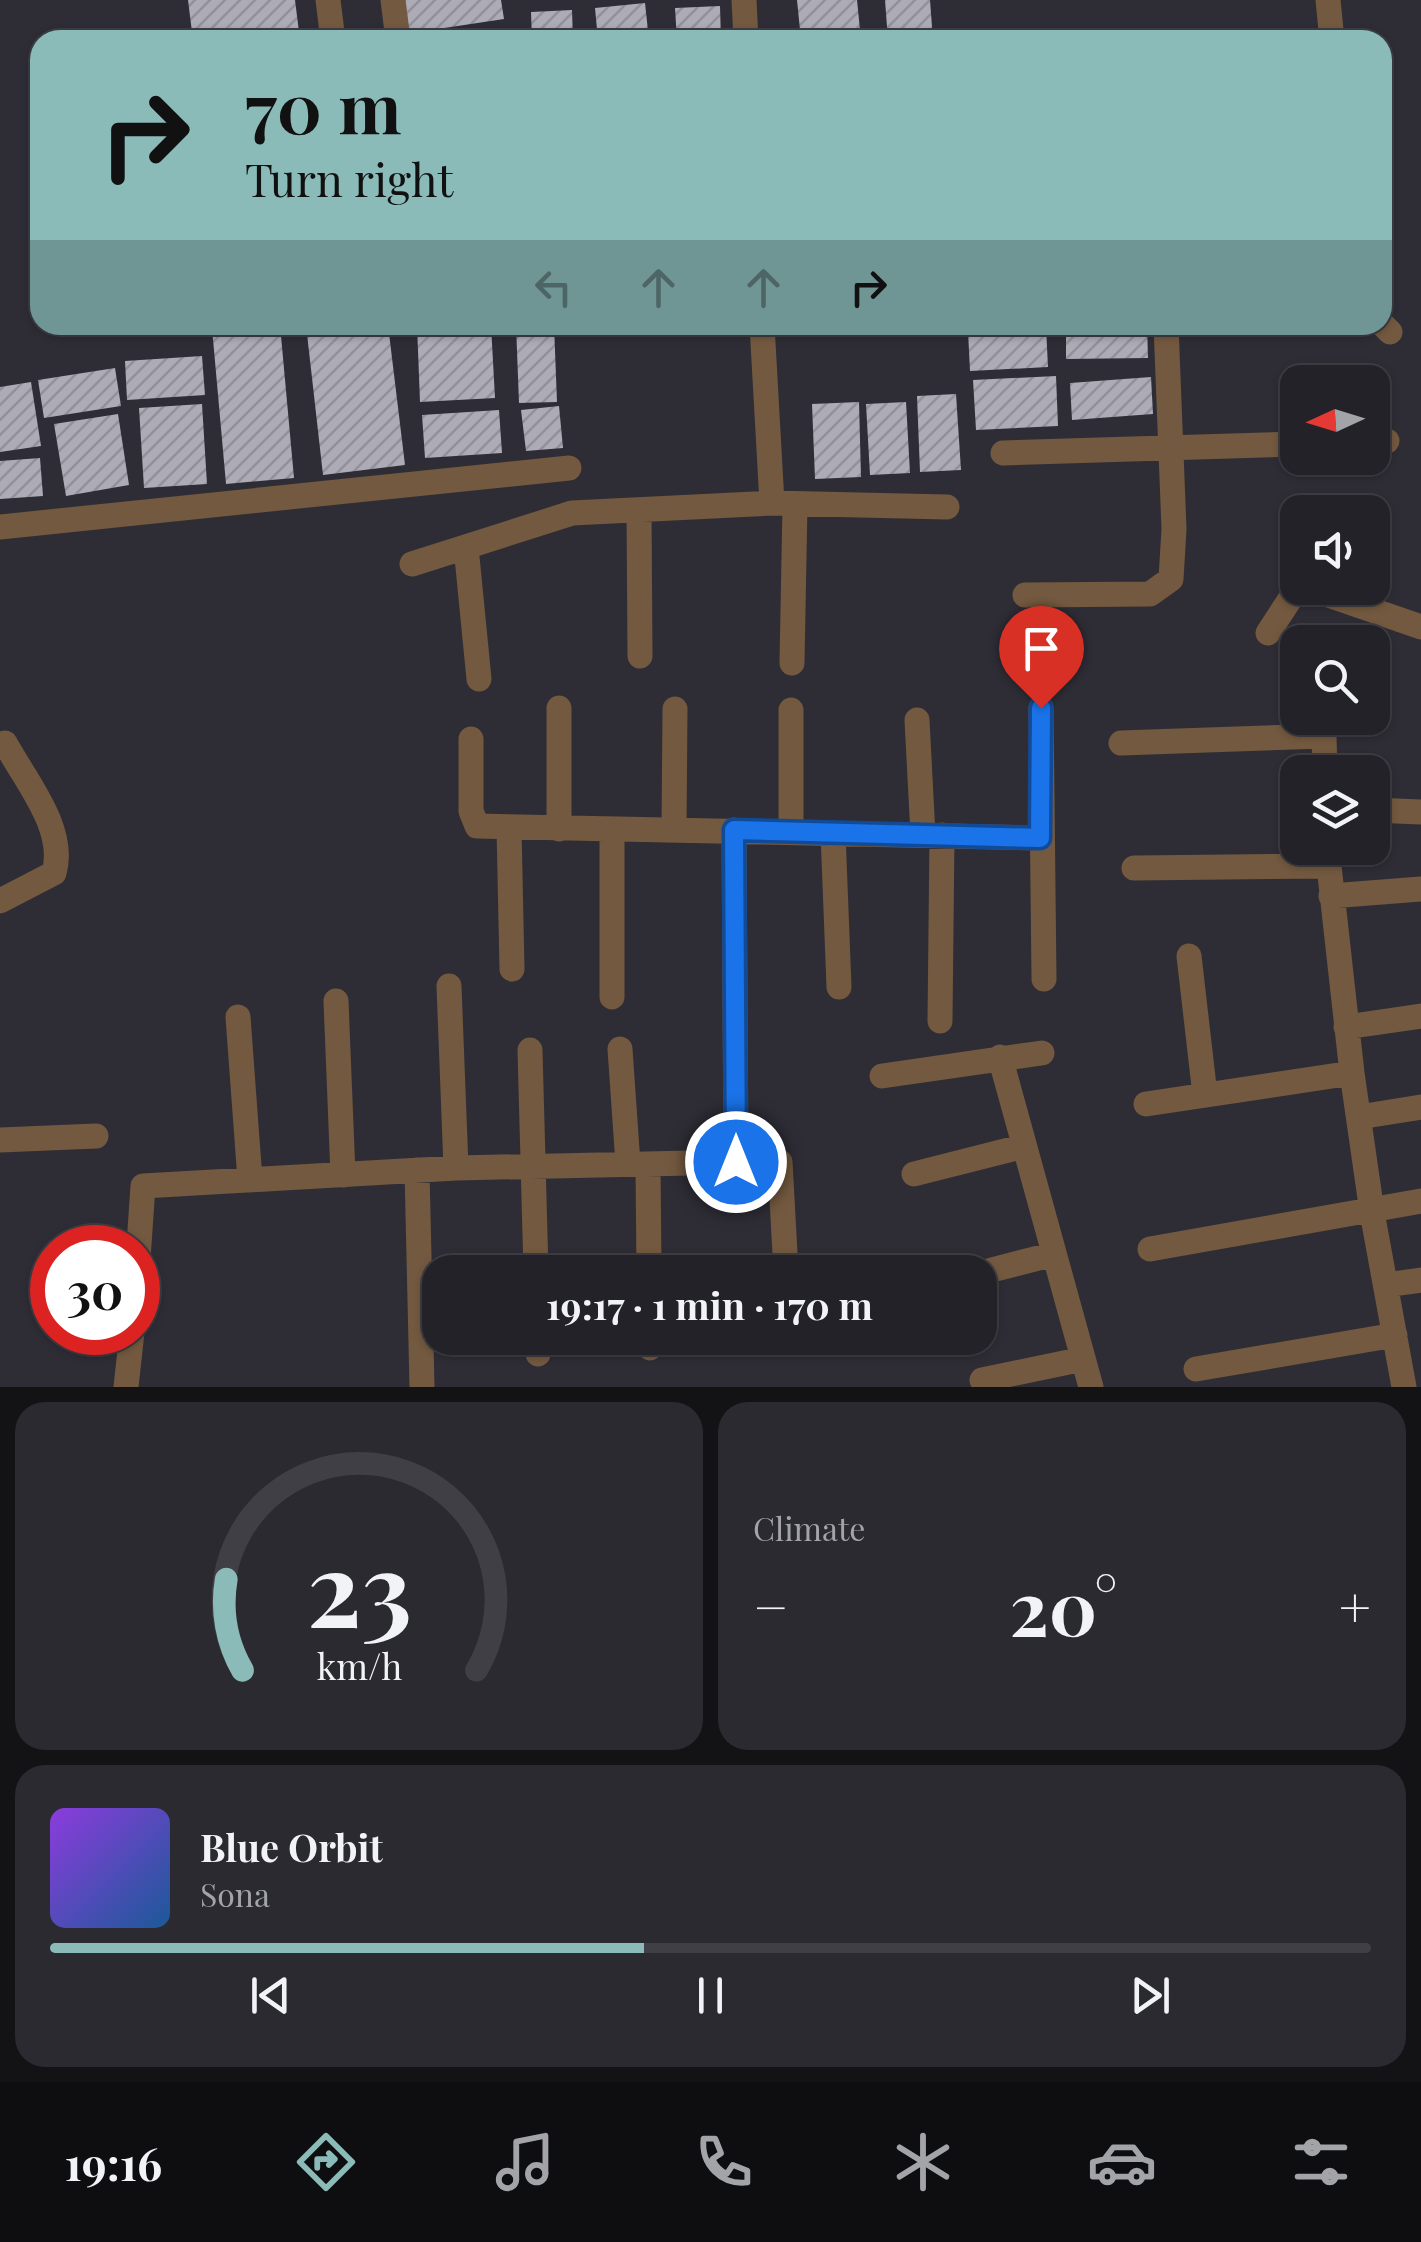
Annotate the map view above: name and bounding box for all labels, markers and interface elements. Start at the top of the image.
text: 70 m [245,58,402,152]
icon: right [80,70,210,200]
text: Turn right [245,148,453,208]
icon: left [526,260,581,315]
icon: ahead [631,260,686,315]
icon: ahead [736,260,791,315]
icon: right [841,260,896,315]
north arrow [1280,365,1390,475]
map controls [1280,365,1390,865]
button: sound [1280,495,1390,605]
pin [999,606,1084,709]
icon: arrive [1014,621,1069,676]
button: search [1280,625,1390,735]
button: layers [1280,755,1390,865]
position arrow [684,1110,788,1214]
speed limit sign: 30 [30,1225,160,1355]
text: 19:17 · 1 min · 170 m [546,1279,873,1330]
text: Climate [753,1506,865,1549]
text: 23 [306,1515,412,1654]
text: 20° [1010,1555,1118,1655]
text: − [753,1568,789,1642]
text: + [1339,1568,1371,1642]
text: km/h [316,1641,402,1689]
text: Blue Orbit [200,1821,383,1872]
text: Sona [200,1872,270,1915]
icon: previous [243,1968,298,2023]
icon: pause [683,1968,738,2023]
icon: next [1123,1968,1178,2023]
icon: directions [291,2127,361,2197]
icon: music [490,2127,560,2197]
icon: phone [689,2127,759,2197]
icon: climate [888,2127,958,2197]
icon: car [1087,2127,1157,2197]
icon: filters [1286,2127,1356,2197]
text: 19:16 [65,2132,162,2192]

